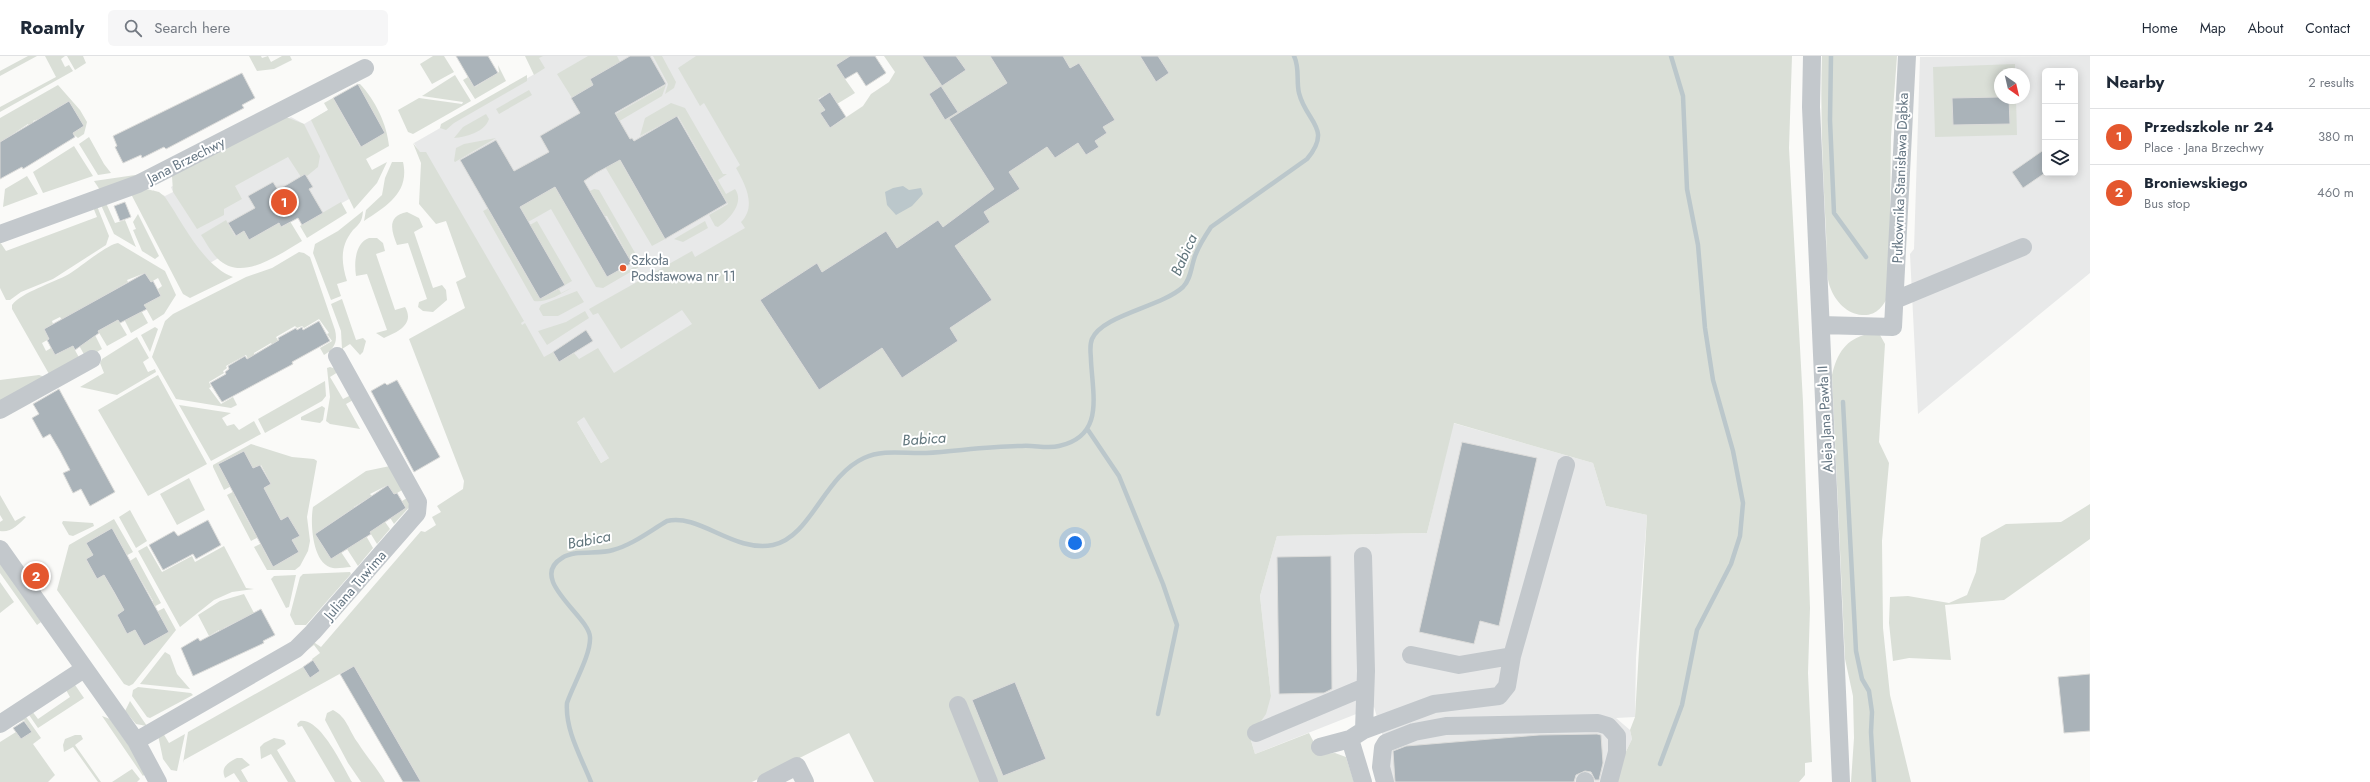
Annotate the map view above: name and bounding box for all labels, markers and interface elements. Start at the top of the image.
search box [108,10,388,46]
text: Roamly [20,14,84,41]
icon: search [122,17,144,39]
text: Search here [154,17,230,39]
text: Home [2142,18,2178,38]
text: Map [2200,18,2226,38]
text: About [2248,18,2283,38]
text: Contact [2305,18,2350,38]
north arrow [1994,68,2030,104]
map controls [2042,68,2078,176]
button: + [2042,68,2078,104]
text: Nearby [2106,70,2164,94]
text: 2 results [2308,73,2354,92]
street label: Pułkownika Stanisława Dąbka [1887,92,1913,264]
button: − [2042,104,2078,140]
text: Przedszkole nr 24 [2144,116,2274,138]
text: 1 [2116,127,2122,146]
text: 380 m [2318,127,2354,146]
street label: Jana Brzechwy [142,131,229,189]
text: Place · Jana Brzechwy [2144,138,2264,157]
button: layers [2042,140,2078,176]
text: Broniewskiego [2144,172,2248,194]
text: 2 [2115,183,2123,202]
text: 460 m [2317,183,2354,202]
pin: 1 [271,187,297,217]
text: Bus stop [2144,194,2190,213]
water label: Babica [1165,230,1203,279]
place label: Szkoła Podstawowa nr 11 [631,250,736,286]
marker: Szkoła Podstawowa nr 11 [618,263,628,273]
street label: Aleja Jana Pawła II [1812,365,1838,473]
water label: Babica [901,426,947,451]
water label: Babica [565,525,613,555]
your location [1065,533,1085,553]
street label: Juliana Tuwima [318,546,391,626]
pin: 2 [23,561,49,591]

